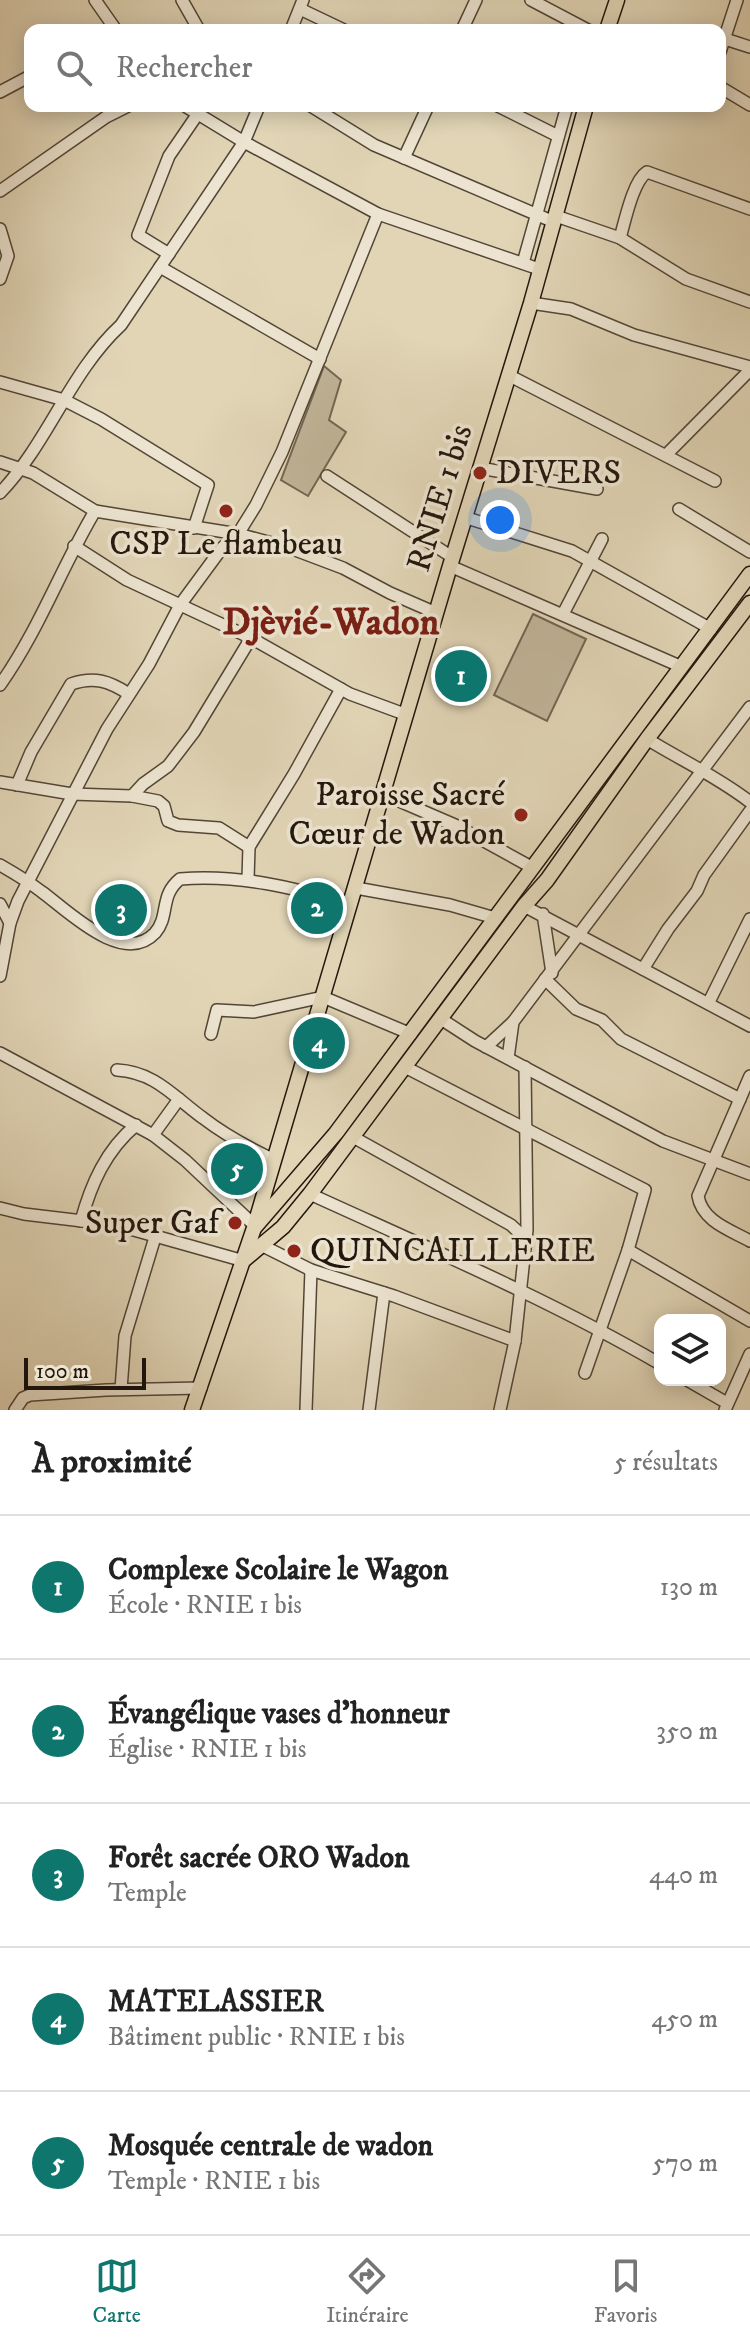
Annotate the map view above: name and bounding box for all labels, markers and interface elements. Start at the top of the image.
search box [24,24,726,112]
icon: search [52,46,96,90]
text: Rechercher [116,50,252,87]
street label: RNIE 1 bis [398,419,482,577]
place label: DIVERS [496,452,621,494]
marker: DIVERS [471,464,489,482]
your location [480,500,520,540]
marker: CSP Le flambeau [217,502,235,520]
place label: CSP Le flambeau [109,523,343,565]
district label: Djèvié-Wadon [223,599,440,647]
pin: 1 [435,646,487,706]
place label: Paroisse Sacré Cœur de Wadon [288,774,505,855]
marker: Paroisse Sacré Cœur de Wadon [512,806,530,824]
pin: 2 [291,878,343,938]
pin: 3 [95,880,147,940]
pin: 4 [293,1013,345,1073]
pin: 5 [211,1139,263,1199]
place label: Super Gaf [85,1202,224,1244]
marker: Super Gaf [226,1214,244,1232]
place label: QUINCAILLERIE [310,1230,595,1272]
marker: QUINCAILLERIE [285,1242,303,1260]
map controls [654,1314,726,1386]
button: layers [654,1314,726,1386]
scale bar [24,1354,146,1390]
text: 100 m [36,1358,89,1385]
text: À proximité [32,1441,192,1483]
text: 5 résultats [614,1446,718,1479]
text: Complexe Scolaire le Wagon [108,1552,449,1589]
text: 1 [53,1571,63,1604]
text: 130 m [660,1571,718,1604]
text: École · RNIE 1 bis [108,1589,302,1622]
text: Évangélique vases d'honneur [108,1696,450,1733]
text: 2 [52,1715,64,1748]
text: 350 m [656,1715,718,1748]
text: Église · RNIE 1 bis [108,1733,306,1766]
text: Forêt sacrée ORO Wadon [108,1840,410,1877]
text: 3 [53,1859,63,1892]
text: 440 m [649,1859,718,1892]
text: Temple [108,1877,187,1910]
text: MATELASSIER [108,1984,324,2021]
text: 4 [51,2003,65,2036]
text: 450 m [651,2003,718,2036]
text: Bâtiment public · RNIE 1 bis [108,2021,405,2054]
text: Mosquée centrale de wadon [108,2128,433,2165]
text: 5 [52,2147,64,2180]
text: 570 m [652,2147,718,2180]
text: Temple · RNIE 1 bis [108,2165,320,2198]
tab: Carte [93,2254,141,2329]
tab: Itinéraire [326,2254,409,2329]
tab: Favoris [594,2254,657,2329]

